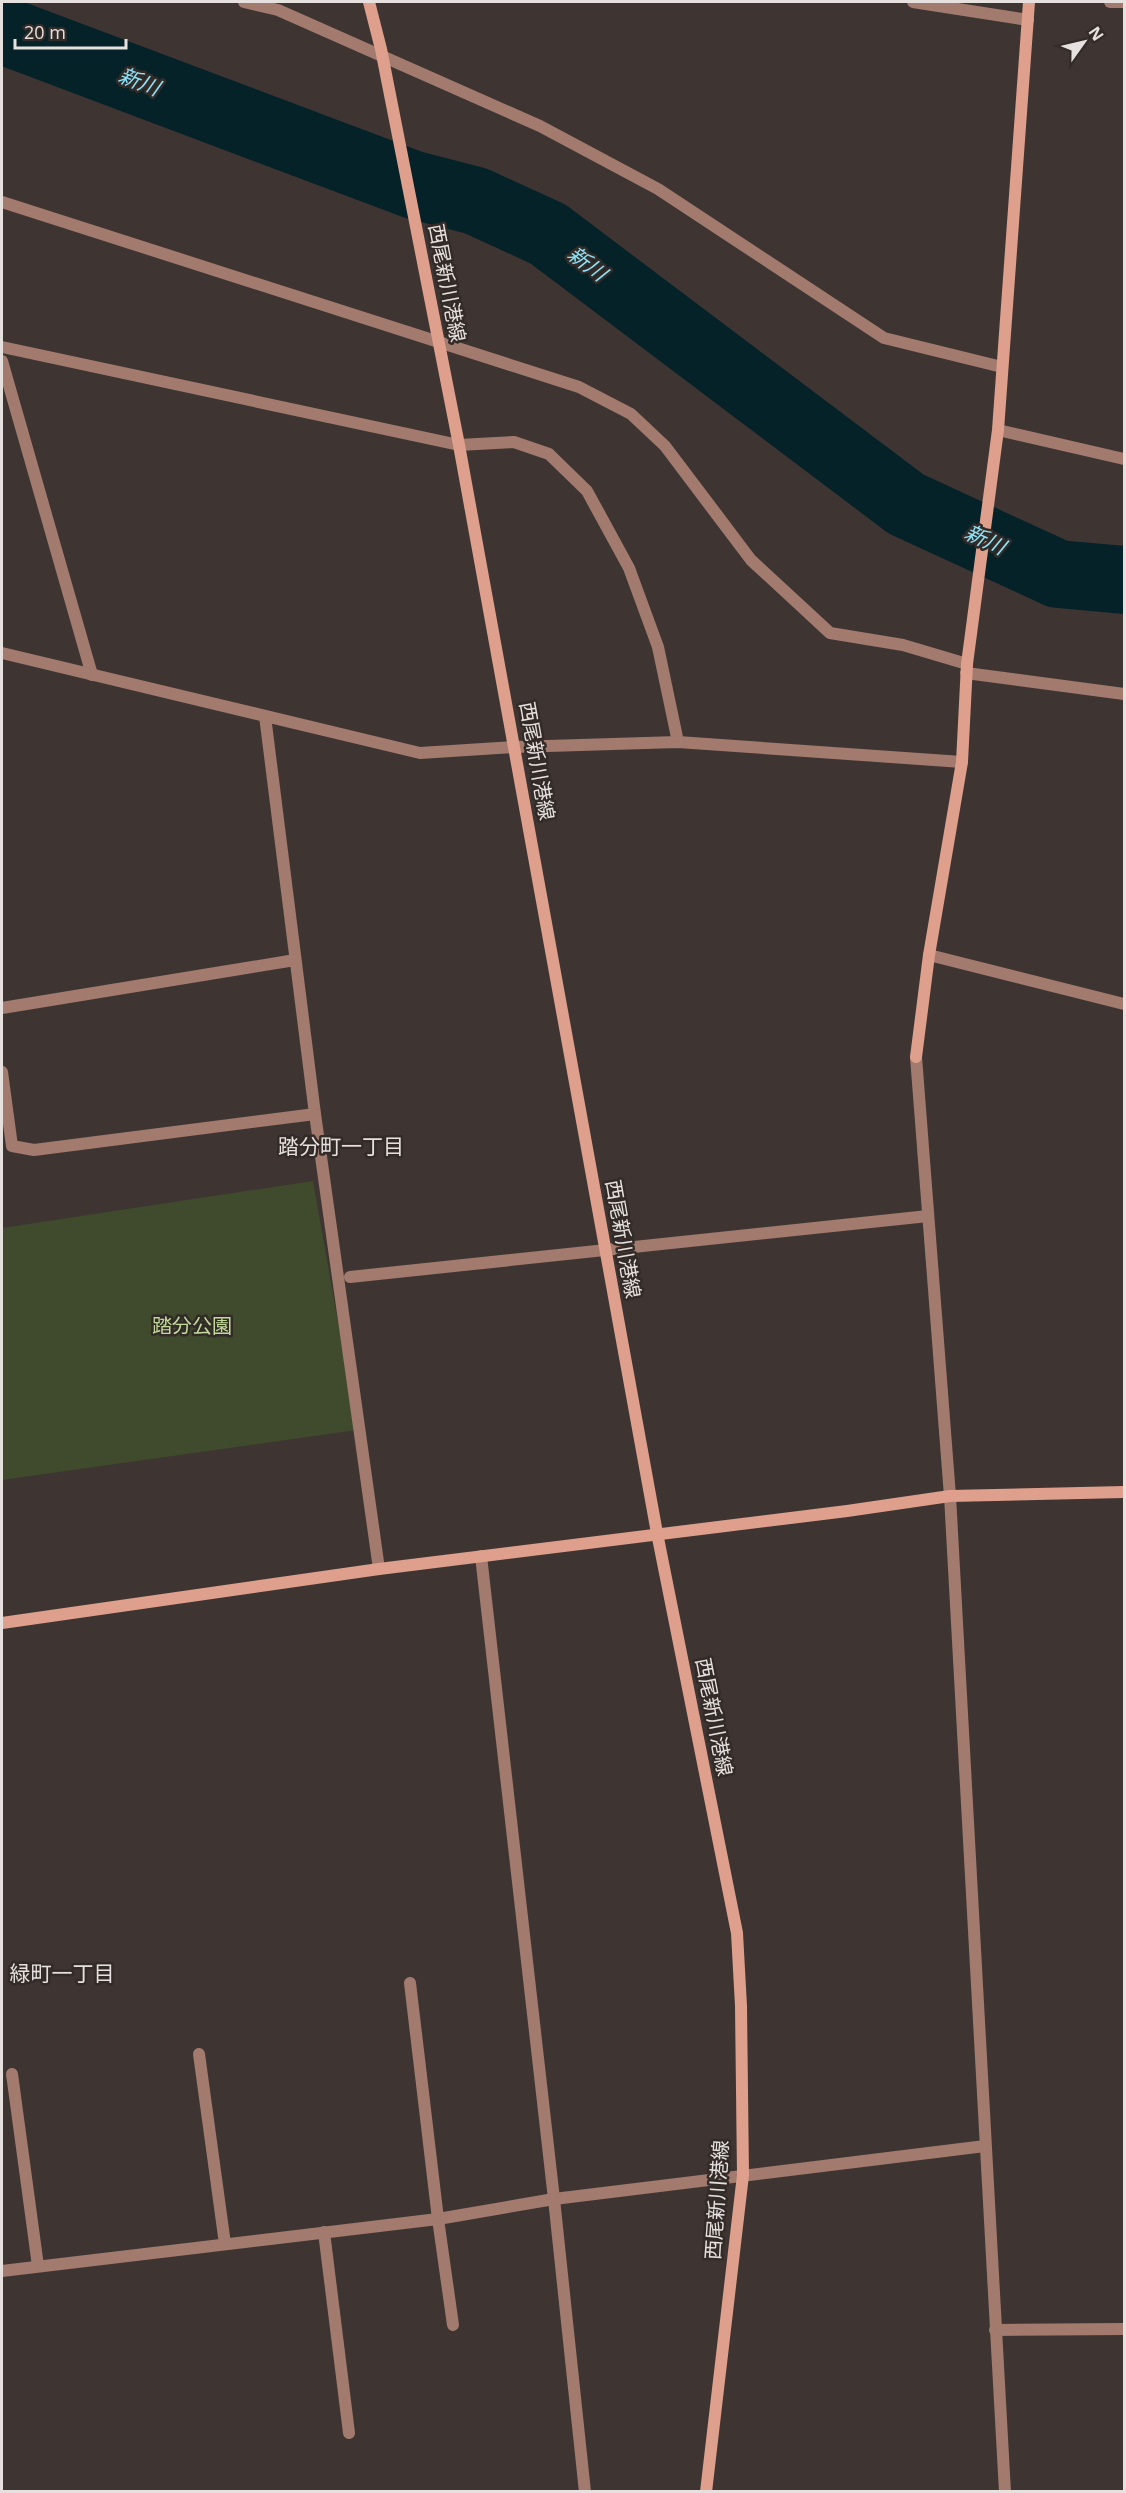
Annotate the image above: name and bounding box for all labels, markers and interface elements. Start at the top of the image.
scale bar [15,12,126,50]
north arrow [1054,12,1114,72]
text: 20 m [24,20,66,44]
text: N [1084,22,1109,45]
water label: 新川 [115,60,166,102]
street label: 西尾新川港線 [423,221,472,344]
water label: 新川 [562,239,614,288]
water label: 新川 [960,518,1012,562]
street label: 西尾新川港線 [514,699,561,822]
district label: 踏分町一丁目 [278,1132,404,1160]
street label: 西尾新川港線 [600,1177,647,1300]
park label: 踏分公園 [152,1312,232,1339]
street label: 西尾新川港線 [690,1655,739,1778]
district label: 緑町一丁目 [10,1959,115,1987]
street label: 西尾新川港線 [699,2139,734,2261]

